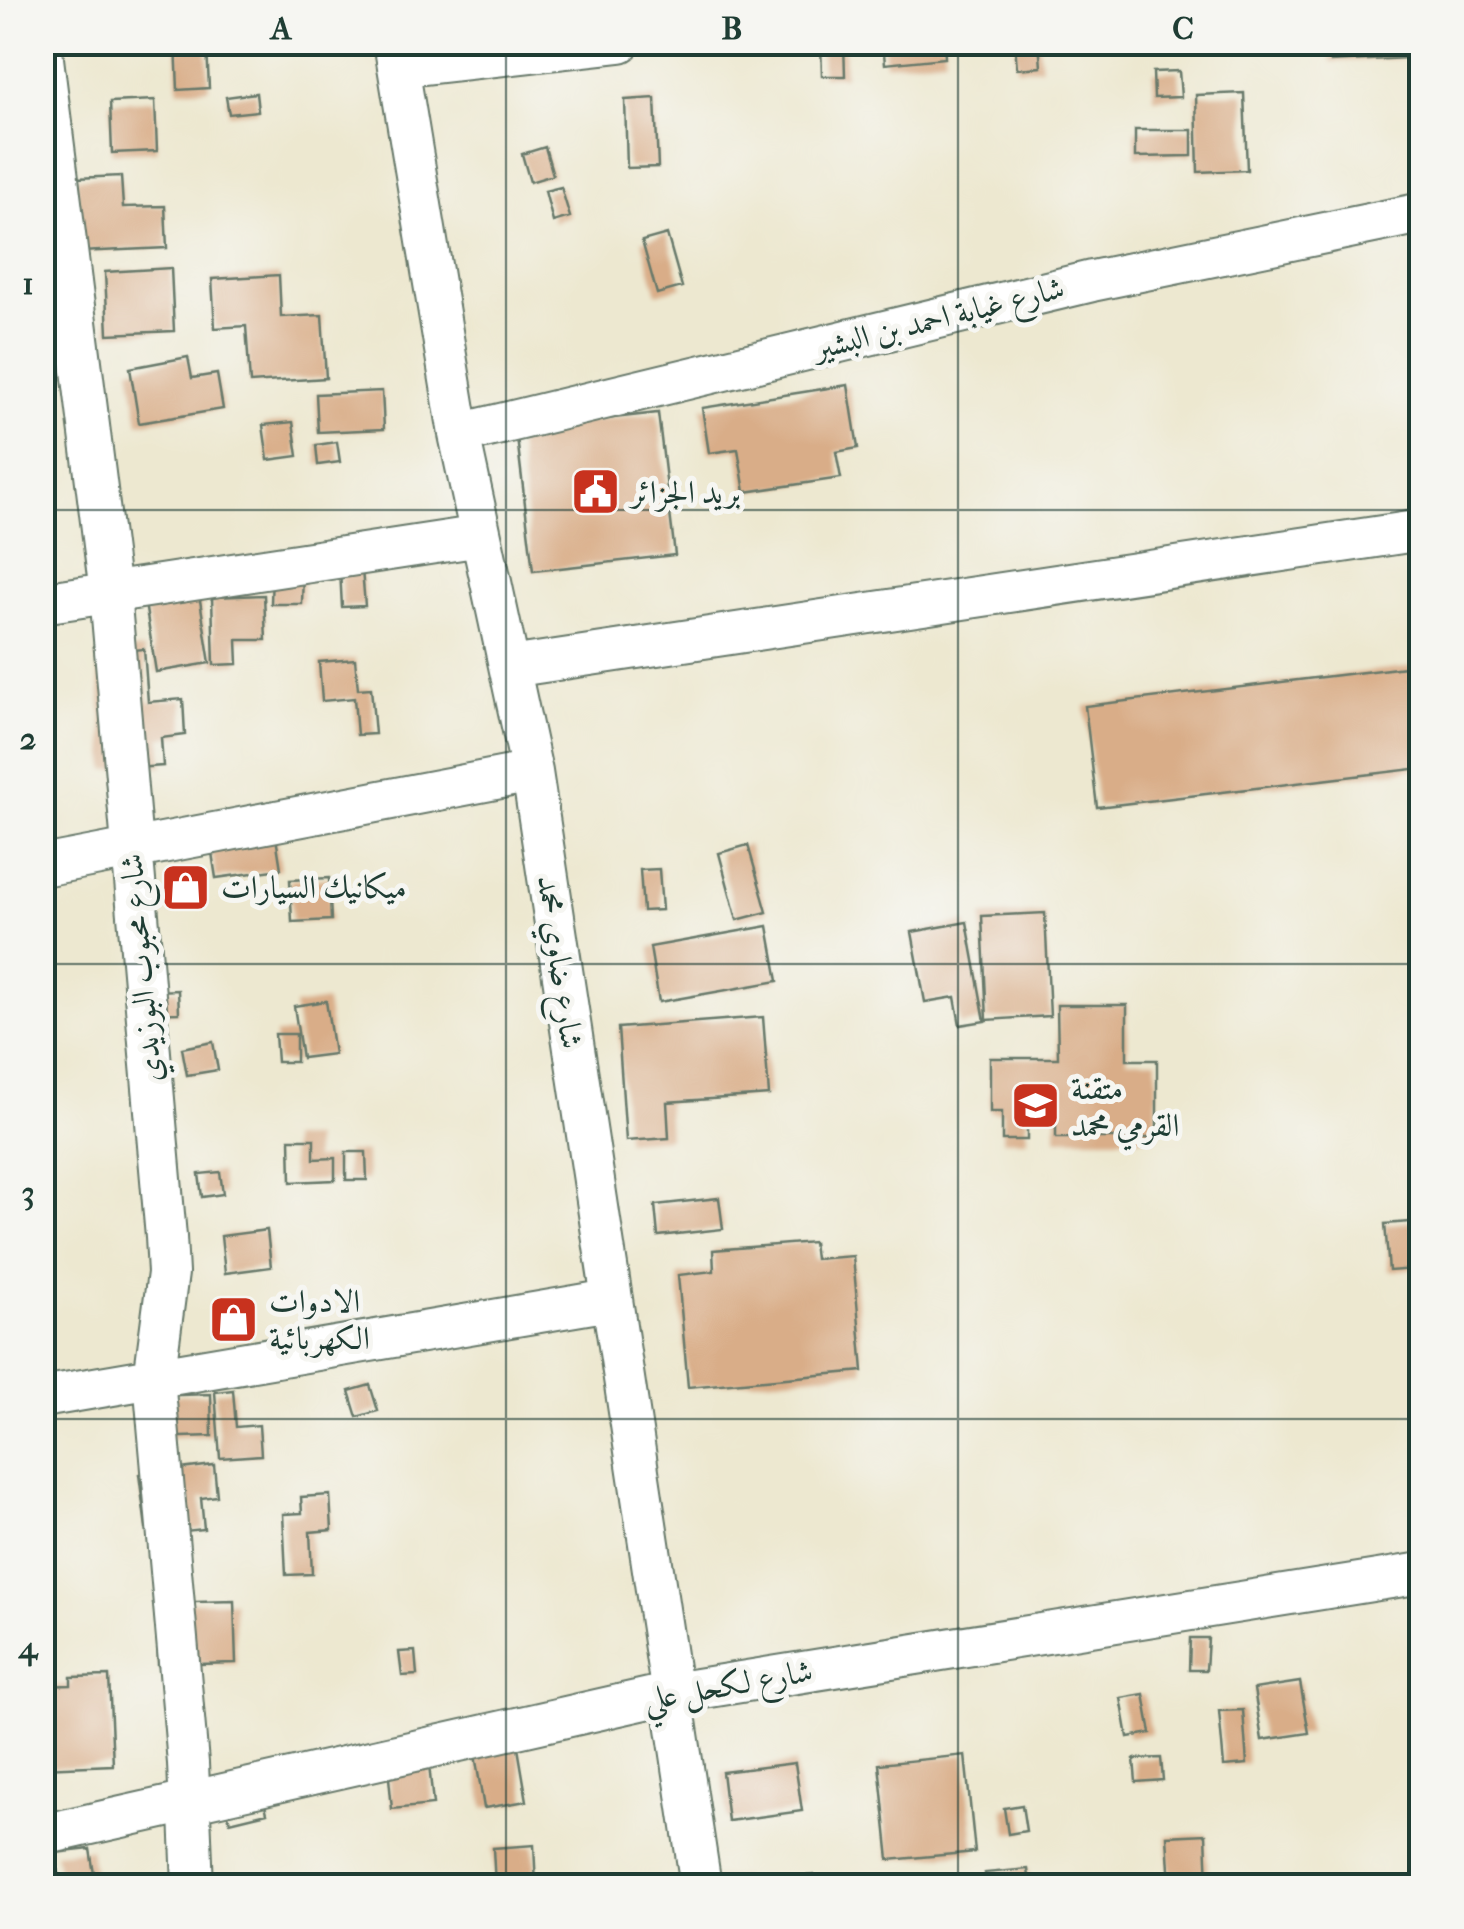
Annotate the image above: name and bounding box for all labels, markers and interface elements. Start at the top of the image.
text: A [269,10,293,47]
text: B [722,10,742,47]
text: C [1172,10,1194,47]
text: 1 [22,265,34,302]
street label: شارع غيابة احمد بن البشير [807,269,1070,376]
public building icon: بريد الجزائر [570,466,622,518]
place label: بريد الجزائر [628,474,741,513]
text: 2 [20,720,36,757]
street label: شارع محبوب البوزيدي [113,852,177,1084]
shop icon: ميكانيك السيارات [160,861,212,913]
place label: ميكانيك السيارات [221,869,407,906]
street label: شارع ضاوي محمد [522,873,590,1052]
place label: متقنة القرمي محمد [1071,1070,1180,1151]
school or university icon: متقنة القرمي محمد [1010,1080,1062,1132]
text: 3 [21,1174,35,1211]
place label: الادوات الكهربائية [269,1283,370,1359]
shop icon: الادوات الكهربائية [208,1293,260,1345]
text: 4 [18,1629,40,1667]
street label: شارع لكحل علي [641,1652,818,1730]

